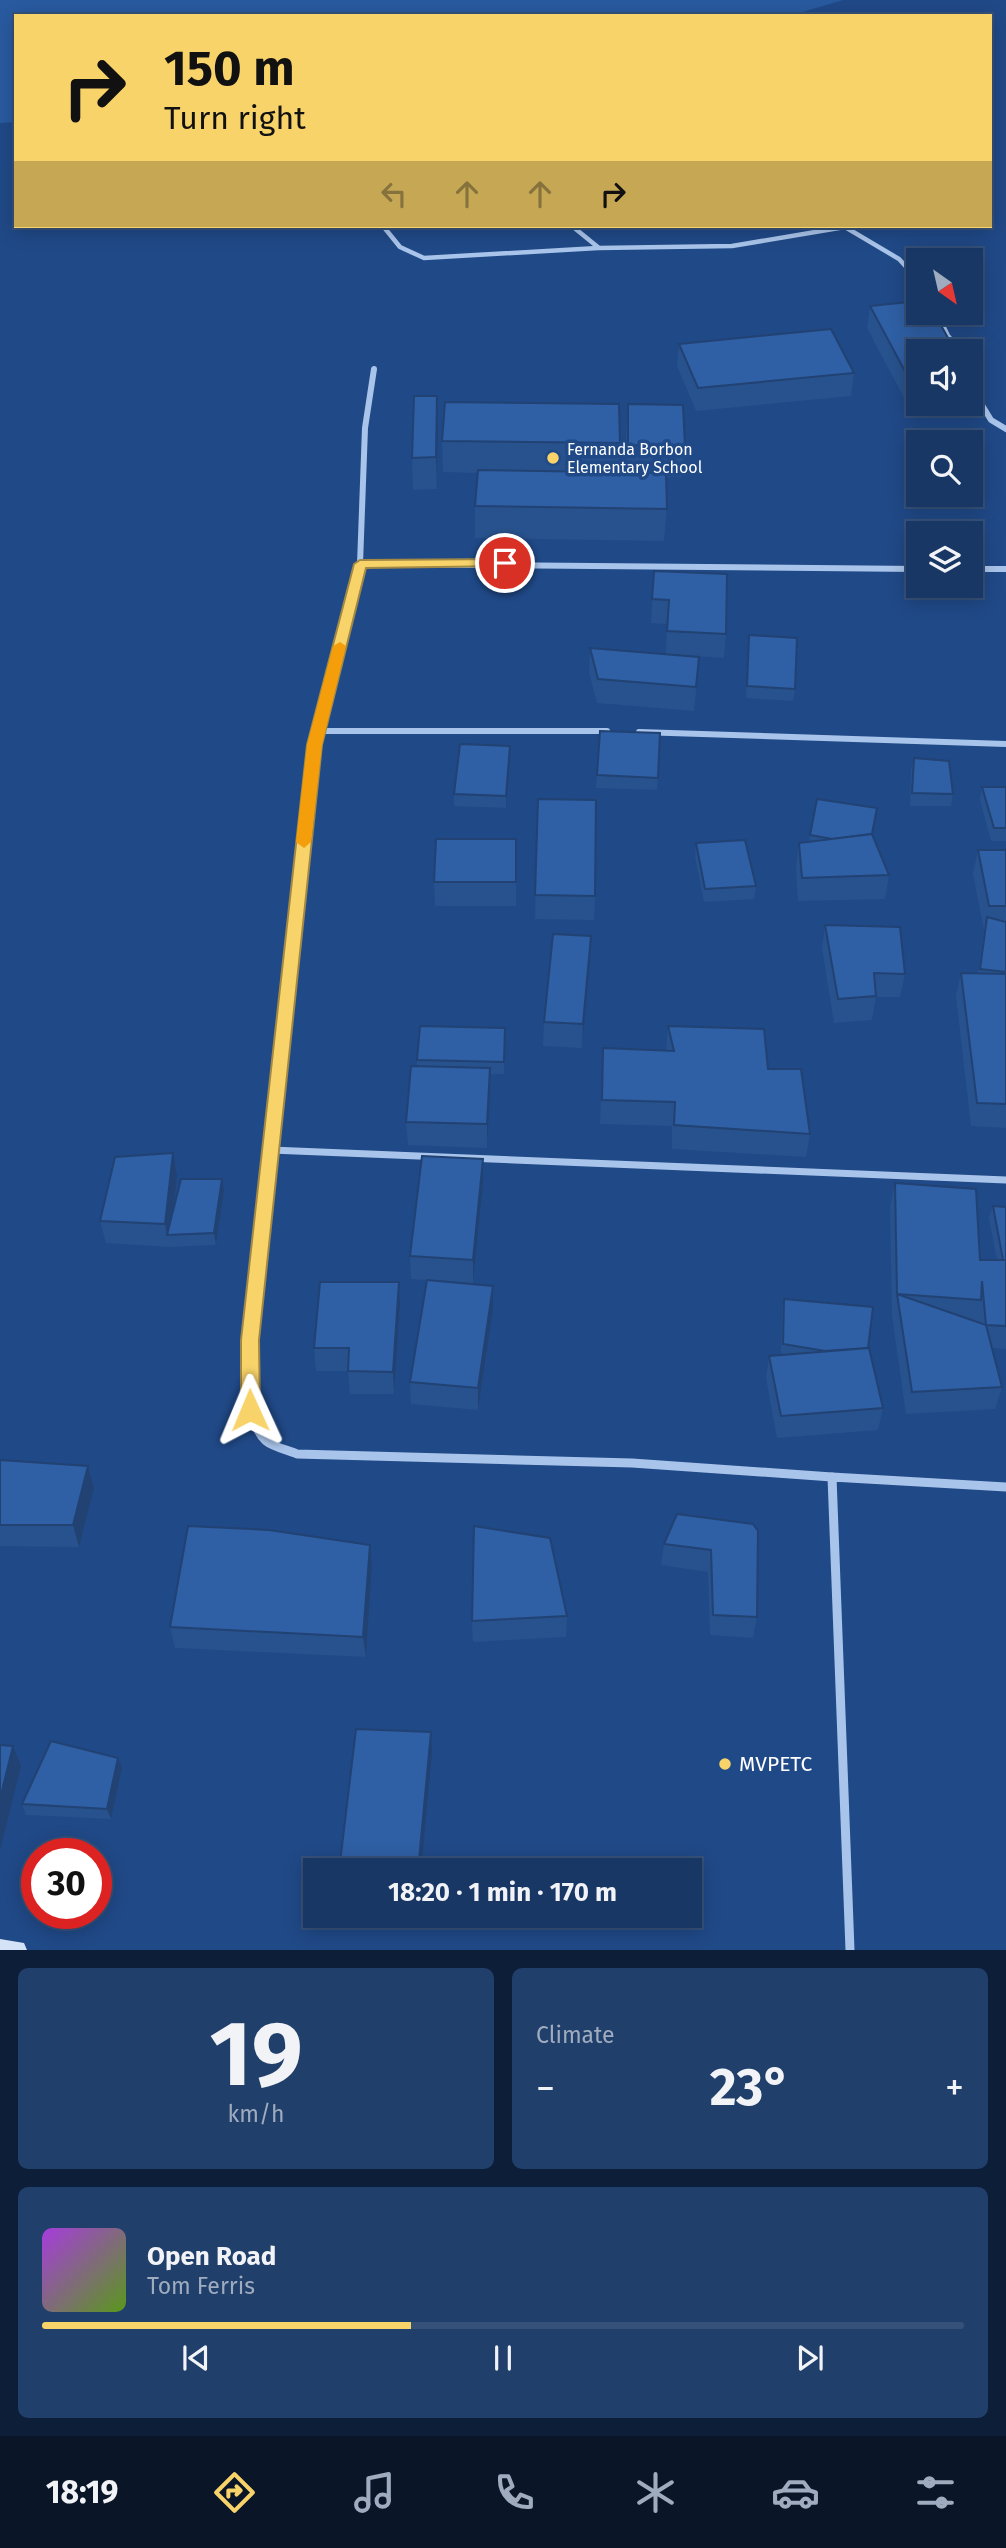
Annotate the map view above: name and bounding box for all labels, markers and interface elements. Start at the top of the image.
text: 150 m [164,39,295,98]
icon: right [49,42,140,133]
text: Turn right [164,99,306,137]
icon: left [375,175,413,213]
icon: ahead [448,175,486,213]
icon: ahead [521,175,559,213]
icon: right [594,175,632,213]
north arrow [906,248,984,326]
map controls [906,248,983,598]
button: sound [906,339,983,416]
button: search [906,430,983,507]
place label: Fernanda Borbon Elementary School [567,440,703,477]
marker: Fernanda Borbon Elementary School [545,450,561,466]
button: layers [906,521,983,598]
pin [475,533,535,593]
icon: arrive [486,544,524,582]
position arrow [213,1373,287,1447]
place label: MVPETC [739,1751,812,1777]
marker: MVPETC [717,1756,733,1772]
speed limit sign: 30 [21,1838,112,1929]
text: 18:20 · 1 min · 170 m [388,1877,617,1908]
text: 19 [209,2000,303,2109]
text: Climate [536,2021,615,2049]
text: 23° [710,2056,790,2119]
text: − [536,2065,555,2111]
text: + [945,2065,964,2111]
text: km/h [228,2100,284,2128]
text: Open Road [147,2241,276,2272]
text: Tom Ferris [147,2272,255,2300]
icon: previous [177,2339,215,2377]
icon: pause [484,2339,522,2377]
icon: next [791,2339,829,2377]
icon: directions [210,2468,259,2517]
icon: music [350,2468,399,2517]
icon: phone [490,2468,539,2517]
icon: climate [631,2468,680,2517]
icon: car [771,2468,820,2517]
icon: filters [911,2468,960,2517]
text: 18:19 [46,2473,118,2511]

